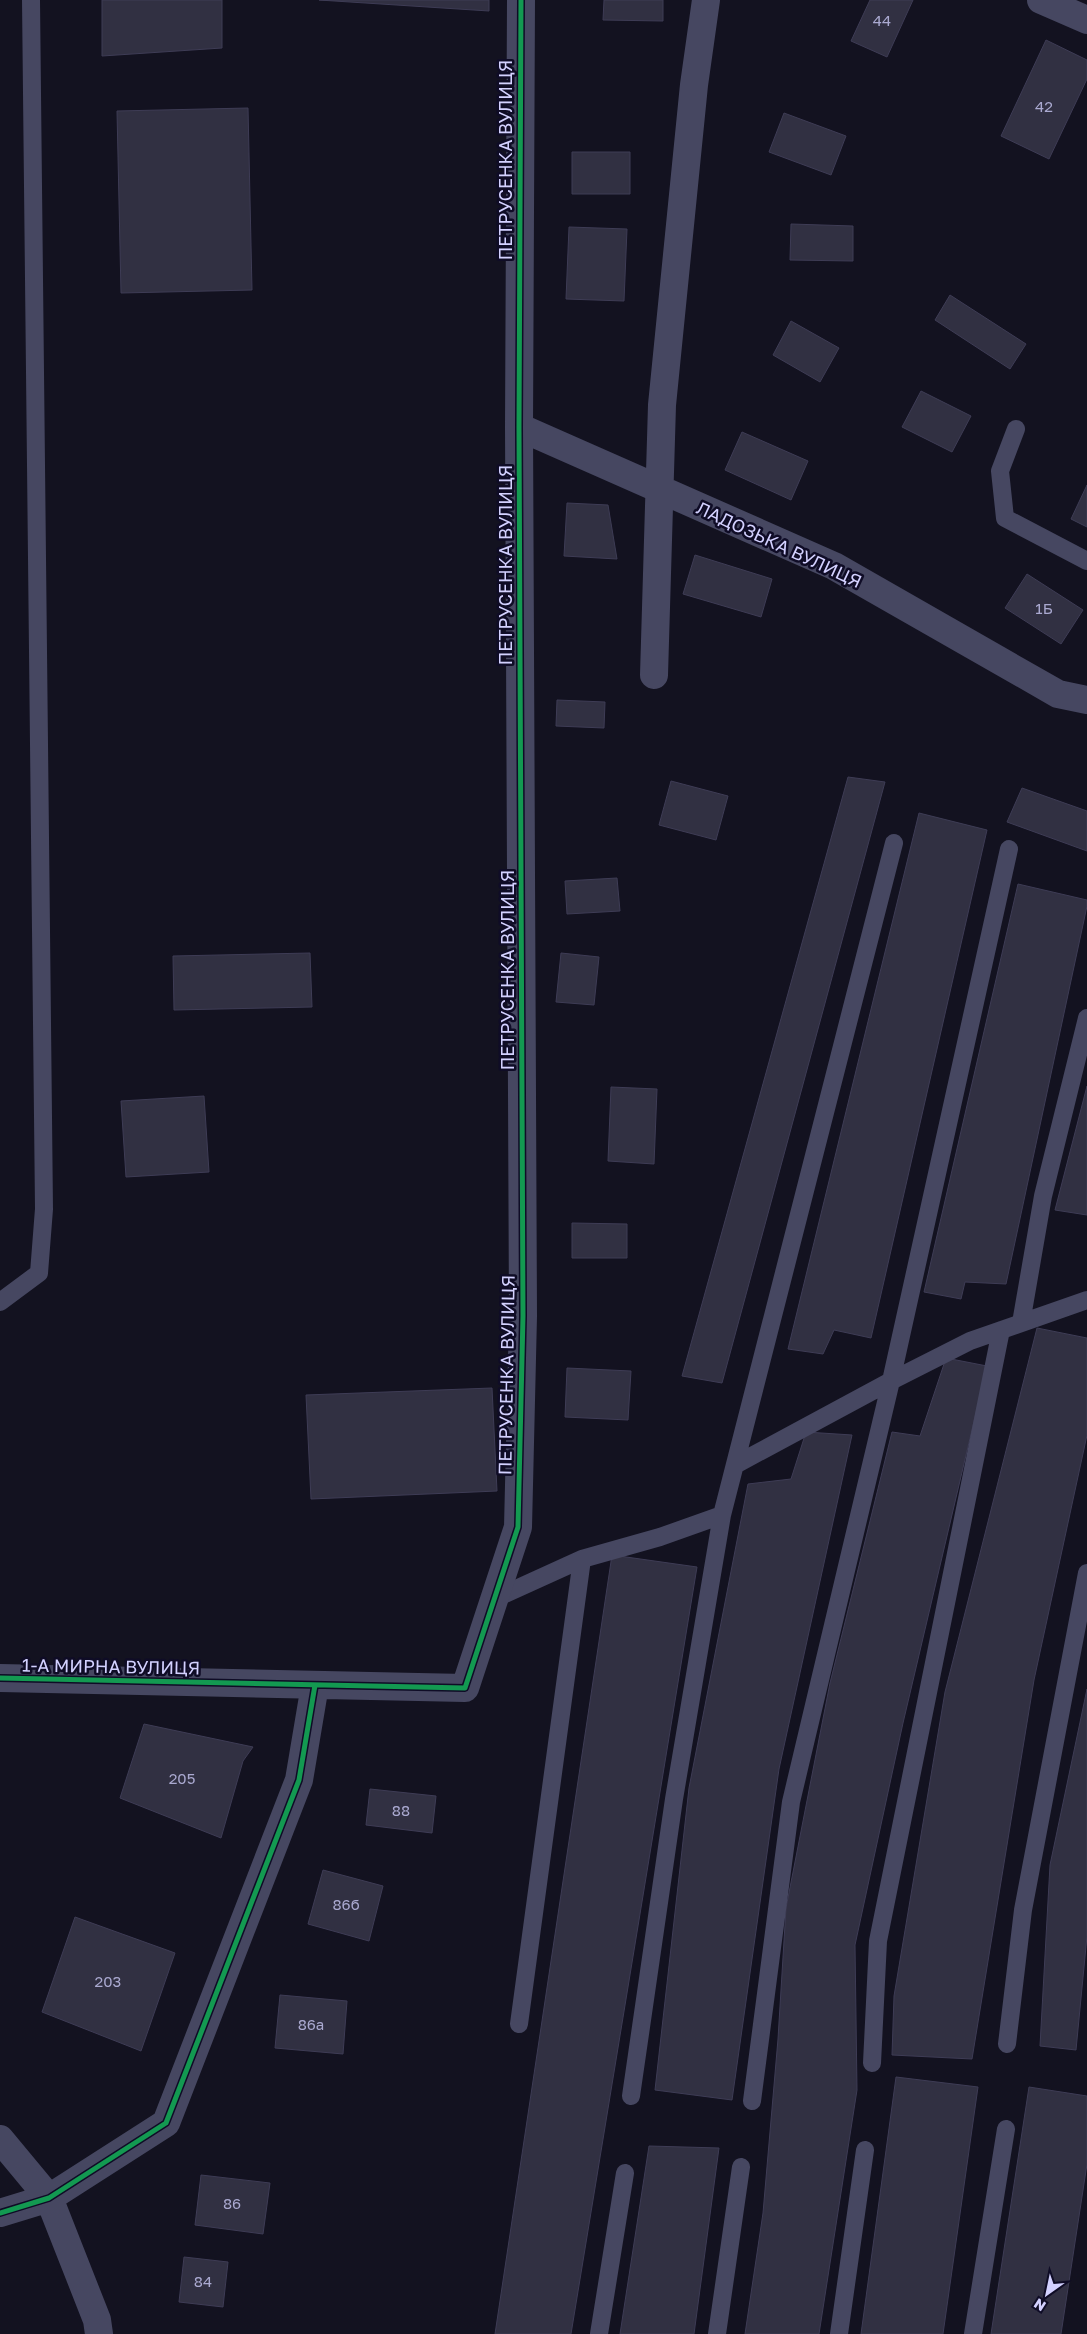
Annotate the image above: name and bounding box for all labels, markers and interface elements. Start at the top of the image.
house number: 44 [873,11,891,29]
street label: ПЕТРУСЕНКА ВУЛИЦЯ [494,60,516,260]
house number: 42 [1035,97,1053,115]
street label: ПЕТРУСЕНКА ВУЛИЦЯ [494,465,516,665]
street label: ЛАДОЗЬКА ВУЛИЦЯ [693,496,866,592]
house number: 1Б [1035,599,1053,617]
street label: ПЕТРУСЕНКА ВУЛИЦЯ [496,870,518,1070]
street label: ПЕТРУСЕНКА ВУЛИЦЯ [493,1275,519,1475]
street label: 1-А МИРНА ВУЛИЦЯ [22,1653,200,1679]
house number: 205 [169,1769,195,1787]
house number: 88 [392,1801,410,1819]
house number: 86б [332,1895,360,1913]
house number: 203 [95,1972,121,1990]
house number: 86а [298,2015,324,2033]
house number: 86 [223,2194,241,2212]
north arrow [1022,2269,1072,2319]
house number: 84 [194,2272,212,2290]
text: N [1031,2295,1049,2315]

